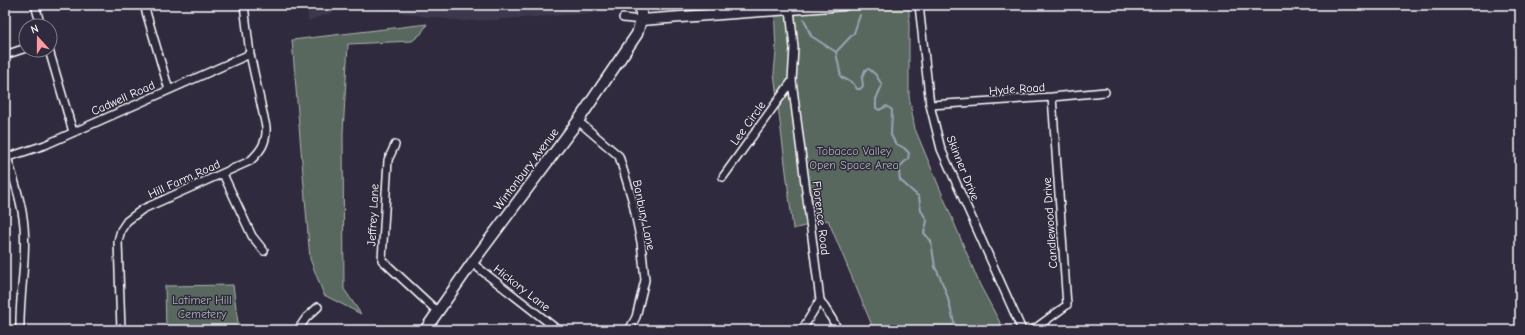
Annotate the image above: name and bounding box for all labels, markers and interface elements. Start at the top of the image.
north arrow [18,18,58,58]
text: N [29,22,40,36]
street label: Cadwell Road [89,78,157,118]
street label: Hyde Road [989,80,1045,98]
street label: Lee Circle [727,98,769,148]
street label: Wintonbury Avenue [491,125,561,213]
street label: Skinner Drive [944,133,982,203]
park label: Tobacco Valley Open Space Area [809,144,899,172]
street label: Hill Farm Road [146,157,222,201]
street label: Candlewood Drive [1040,177,1060,269]
street label: Banbury Lane [630,179,658,251]
street label: Florence Road [809,180,833,256]
street label: Jeffrey Lane [364,183,382,247]
street label: Hickory Lane [491,262,553,314]
park label: Latimer Hill Cemetery [172,293,232,321]

